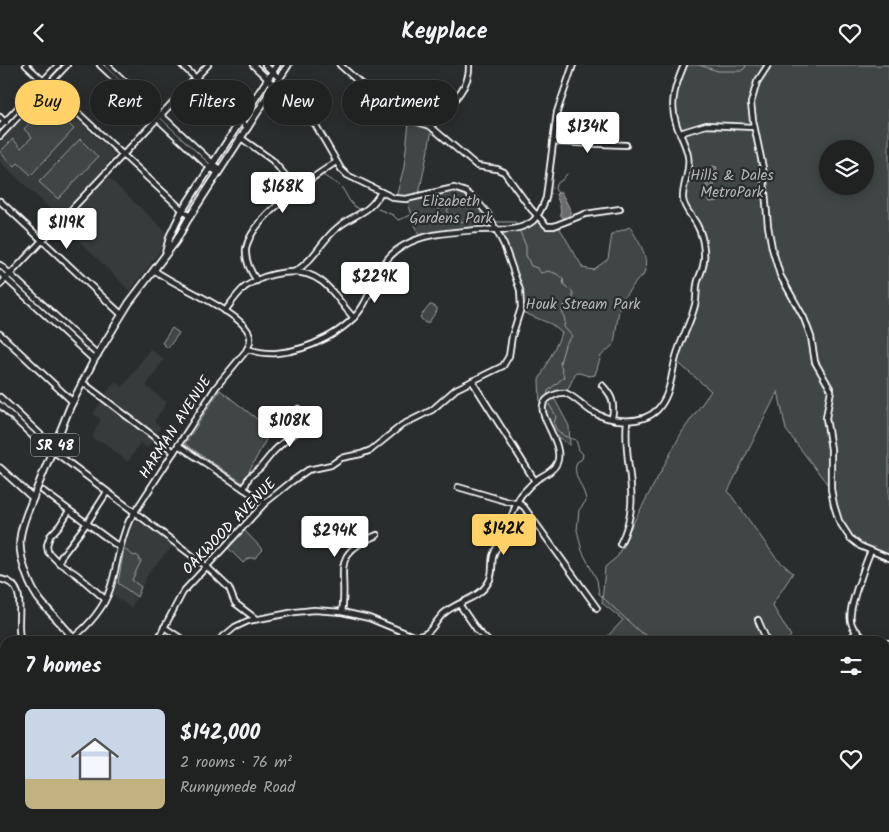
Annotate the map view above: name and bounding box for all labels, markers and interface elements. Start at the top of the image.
text: Keyplace [402,15,487,50]
icon: back [25,19,53,47]
icon: heart [836,19,864,47]
chip: Buy [15,80,80,125]
chip: Rent [90,80,161,125]
chip: Filters [171,80,254,125]
chip: New [264,80,332,125]
chip: Apartment [342,80,458,125]
pin: $134K [553,111,623,154]
text: $134K [567,115,609,140]
map controls [819,140,874,195]
button: layers [819,140,874,195]
park label: Hills & Dales MetroPark [690,164,774,205]
pin: $168K [248,171,318,214]
text: $168K [262,175,304,200]
park label: Elizabeth Gardens Park [410,190,493,231]
pin: $119K [32,207,102,250]
text: $119K [49,211,85,236]
pin: $229K [340,261,410,304]
text: $229K [352,265,398,290]
park label: Houk Stream Park [526,293,641,317]
street label: HARMAN AVENUE [133,370,219,484]
pin: $108K [255,405,325,448]
text: $108K [269,409,311,434]
road number: SR 48 [31,433,79,457]
street label: OAKWOOD AVENUE [177,472,283,581]
pin: $142K [469,513,539,556]
pin: $294K [300,515,370,558]
text: $142K [483,517,525,542]
text: $294K [312,519,358,544]
text: 7 homes [25,650,102,683]
icon: filters [837,652,865,680]
text: $142,000 [180,717,260,750]
icon: home [65,729,125,789]
icon: heart [837,745,865,773]
text: 2 rooms · 76 m² [180,750,292,775]
text: Runnymede Road [180,775,295,800]

